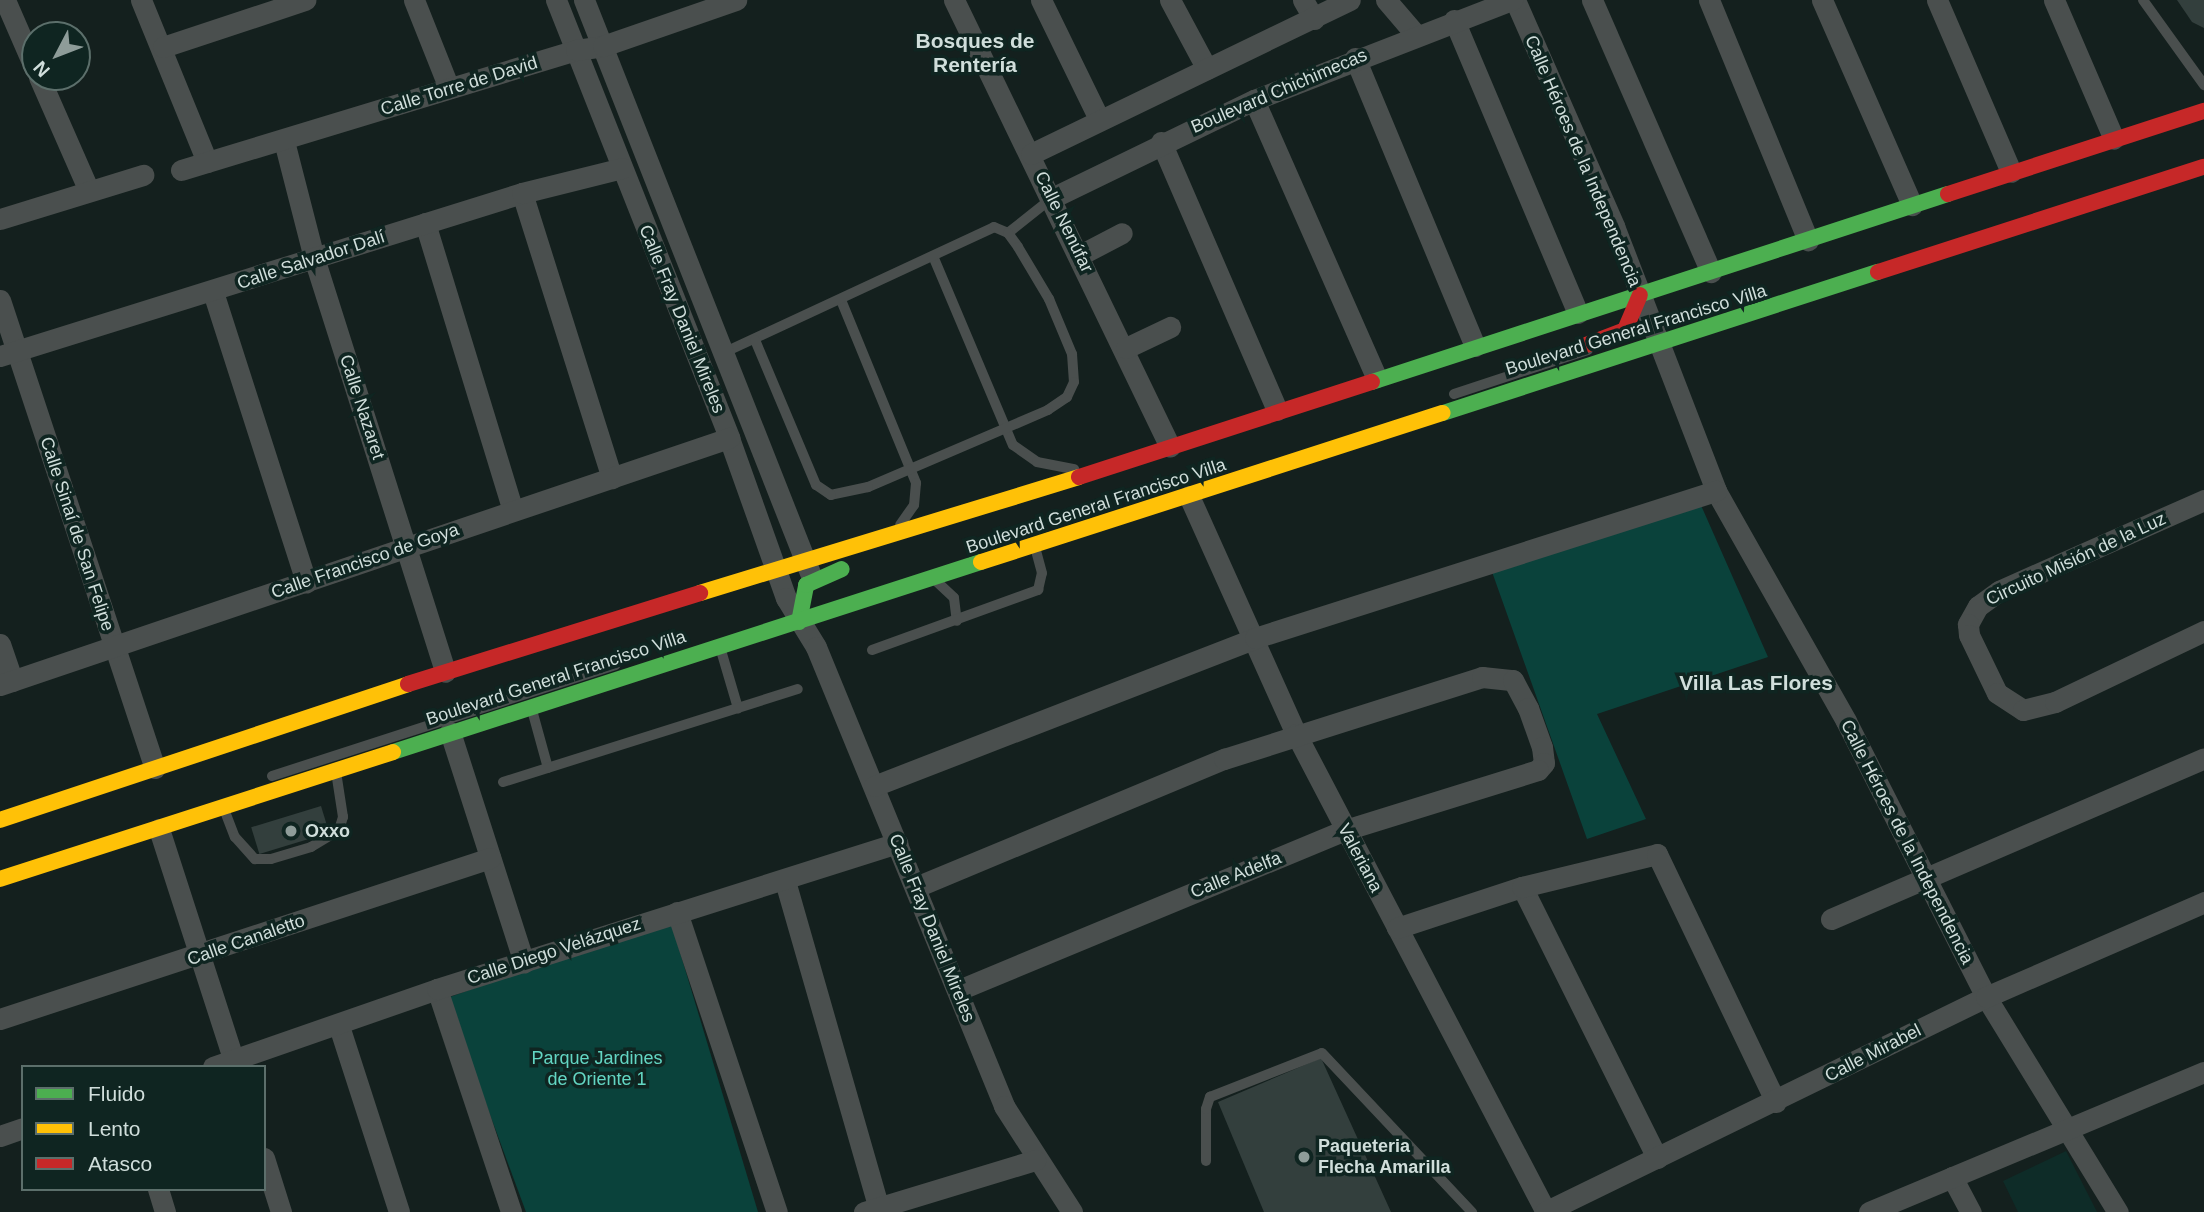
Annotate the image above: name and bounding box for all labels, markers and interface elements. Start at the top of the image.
north arrow [21,21,91,91]
district label: Bosques de Rentería [915,28,1035,78]
street label: Calle Héroes de la Independencia [1520,32,1646,290]
street label: Boulevard Chichimecas [1188,44,1370,138]
street label: Calle Torre de David [378,52,540,120]
text: N [29,57,54,81]
street label: Calle Nenúfar [1030,168,1098,276]
street label: Calle Fray Daniel Mireles [634,222,730,416]
street label: Calle Salvador Dalí [234,226,388,294]
street label: Boulevard General Francisco Villa [1503,280,1769,380]
street label: Calle Nazaret [335,352,389,462]
street label: Calle Sinaí de San Felipe [35,434,119,634]
street label: Boulevard General Francisco Villa [963,454,1229,558]
street label: Circuito Misión de la Luz [1983,508,2169,610]
street label: Calle Francisco de Goya [268,519,462,603]
street label: Boulevard General Francisco Villa [423,626,689,730]
district label: Villa Las Flores [1679,670,1833,696]
street label: Calle Héroes de la Independencia [1836,716,1978,968]
place label: Oxxo [305,820,350,842]
street label: Valeriana [1333,820,1387,896]
marker: Oxxo [283,823,299,839]
street label: Calle Fray Daniel Mireles [884,831,980,1025]
street label: Calle Adelfa [1187,847,1285,903]
street label: Calle Canaletto [184,910,308,970]
street label: Calle Diego Velázquez [465,913,643,989]
street label: Calle Mirabel [1821,1020,1925,1086]
park label: Parque Jardines de Oriente 1 [531,1048,663,1090]
legend [21,1065,266,1191]
text: Fluido [88,1082,145,1105]
text: Lento [88,1117,141,1140]
place label: Paqueteria Flecha Amarilla [1318,1136,1451,1178]
marker: Paqueteria Flecha Amarilla [1296,1149,1312,1165]
text: Atasco [88,1152,152,1175]

